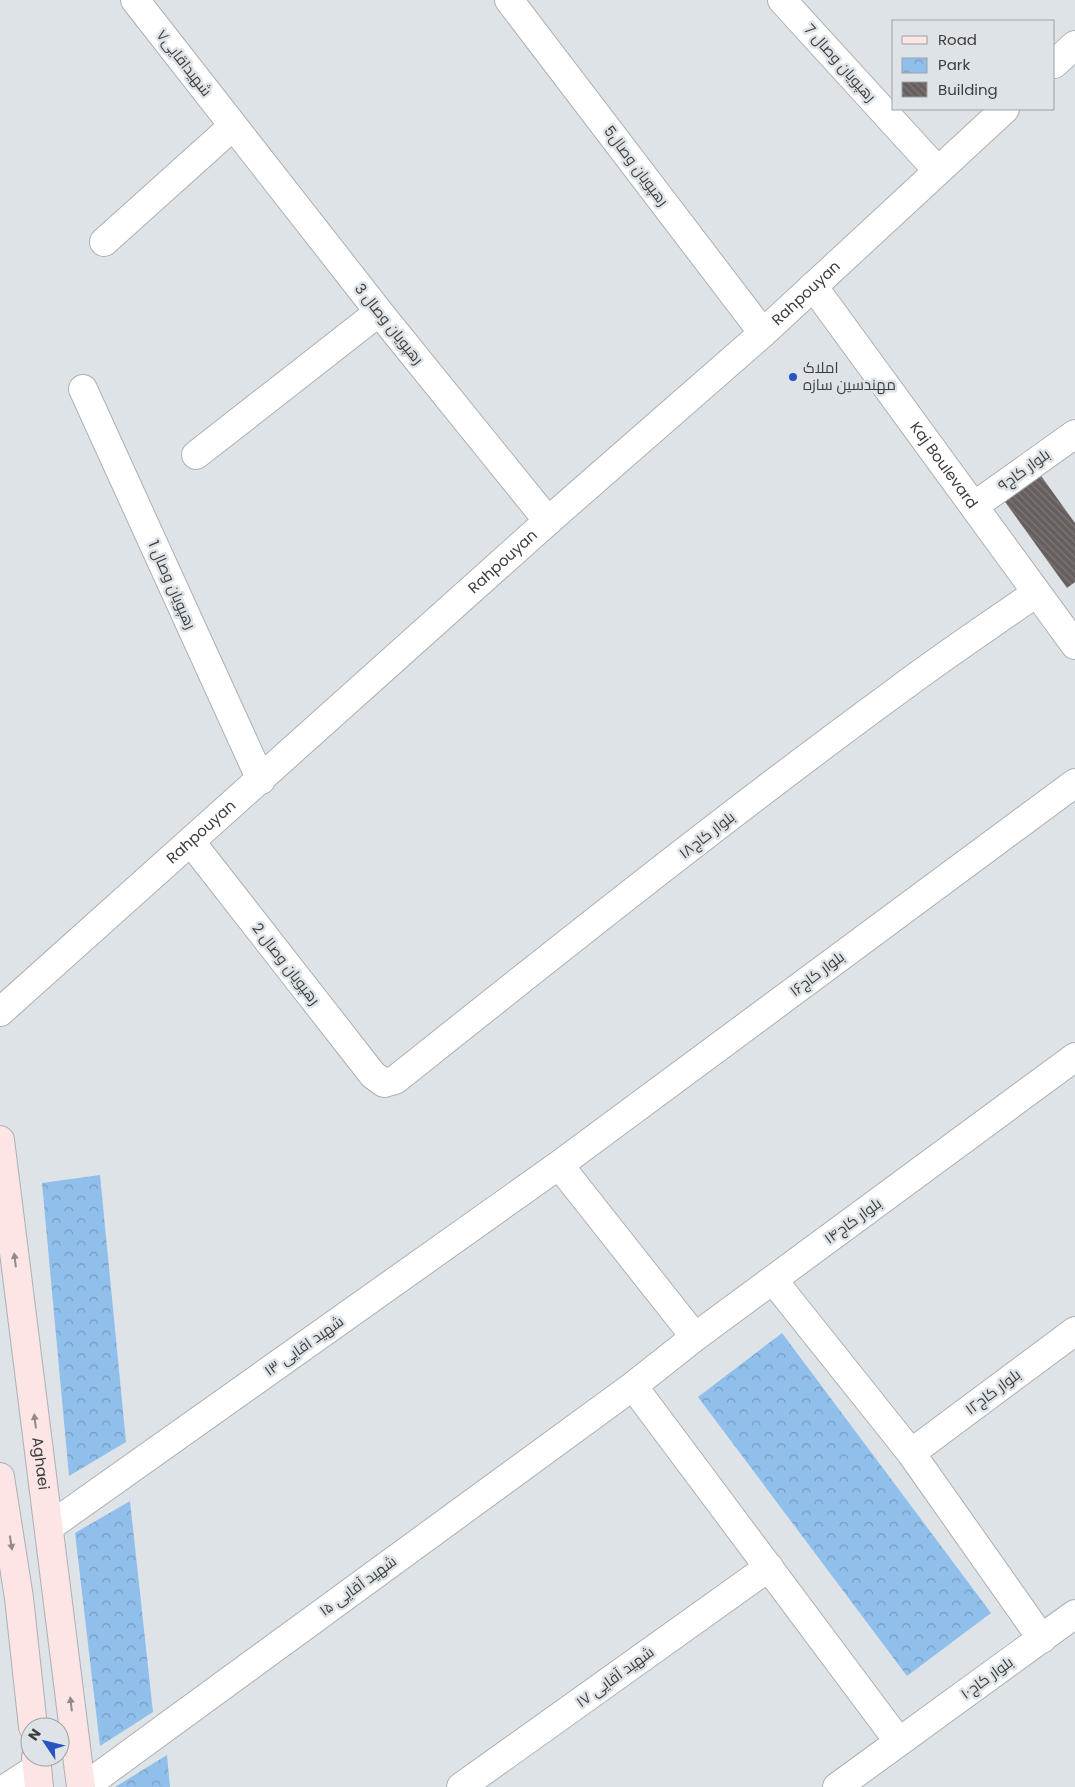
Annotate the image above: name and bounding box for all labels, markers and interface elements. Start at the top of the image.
street label: 7 رهپویان وصال [800,19,881,106]
legend [892,20,1055,110]
street label: شهیداقایی۷ [152,25,217,100]
text: Road [938,29,977,50]
text: Park [938,54,970,75]
text: Building [938,79,998,100]
street label: رهپویان وصال5 [599,121,674,210]
street label: Rahpouyan [767,256,845,330]
street label: 3 رهپویان وصال [350,279,429,369]
place label: املاک مهندسین سازه [803,357,896,395]
marker: املاک مهندسین سازه [787,371,799,383]
street label: Kaj Boulevard [906,417,983,513]
street label: بلوار کاج۹ [993,444,1055,496]
street label: Rahpouyan [463,525,542,598]
street label: 1 رهپویان وصال [144,537,201,633]
street label: Rahpouyan [162,795,240,868]
street label: بلوار کاج۱۸ [674,806,740,864]
street label: 2 رهپویان وصال [248,918,325,1009]
street label: بلوار کاج۱۶ [785,946,849,1002]
street label: بلوار کاج۱۴ [820,1193,886,1249]
one-way arrow [11,1252,19,1268]
street label: شهید اقایی ۱۳ [260,1310,348,1381]
street label: بلوار کاج۱۲ [961,1364,1025,1420]
one-way arrow [31,1413,39,1429]
street label: Aghaei [27,1436,55,1491]
one-way arrow [7,1535,15,1551]
street label: شهید آقایی ۱۵ [315,1551,400,1621]
street label: شهید آقایی ۱۷ [571,1641,658,1712]
street label: بلوار کاج۱۰ [956,1651,1018,1705]
one-way arrow [67,1696,75,1712]
north arrow [20,1717,70,1767]
text: N [23,1724,46,1745]

